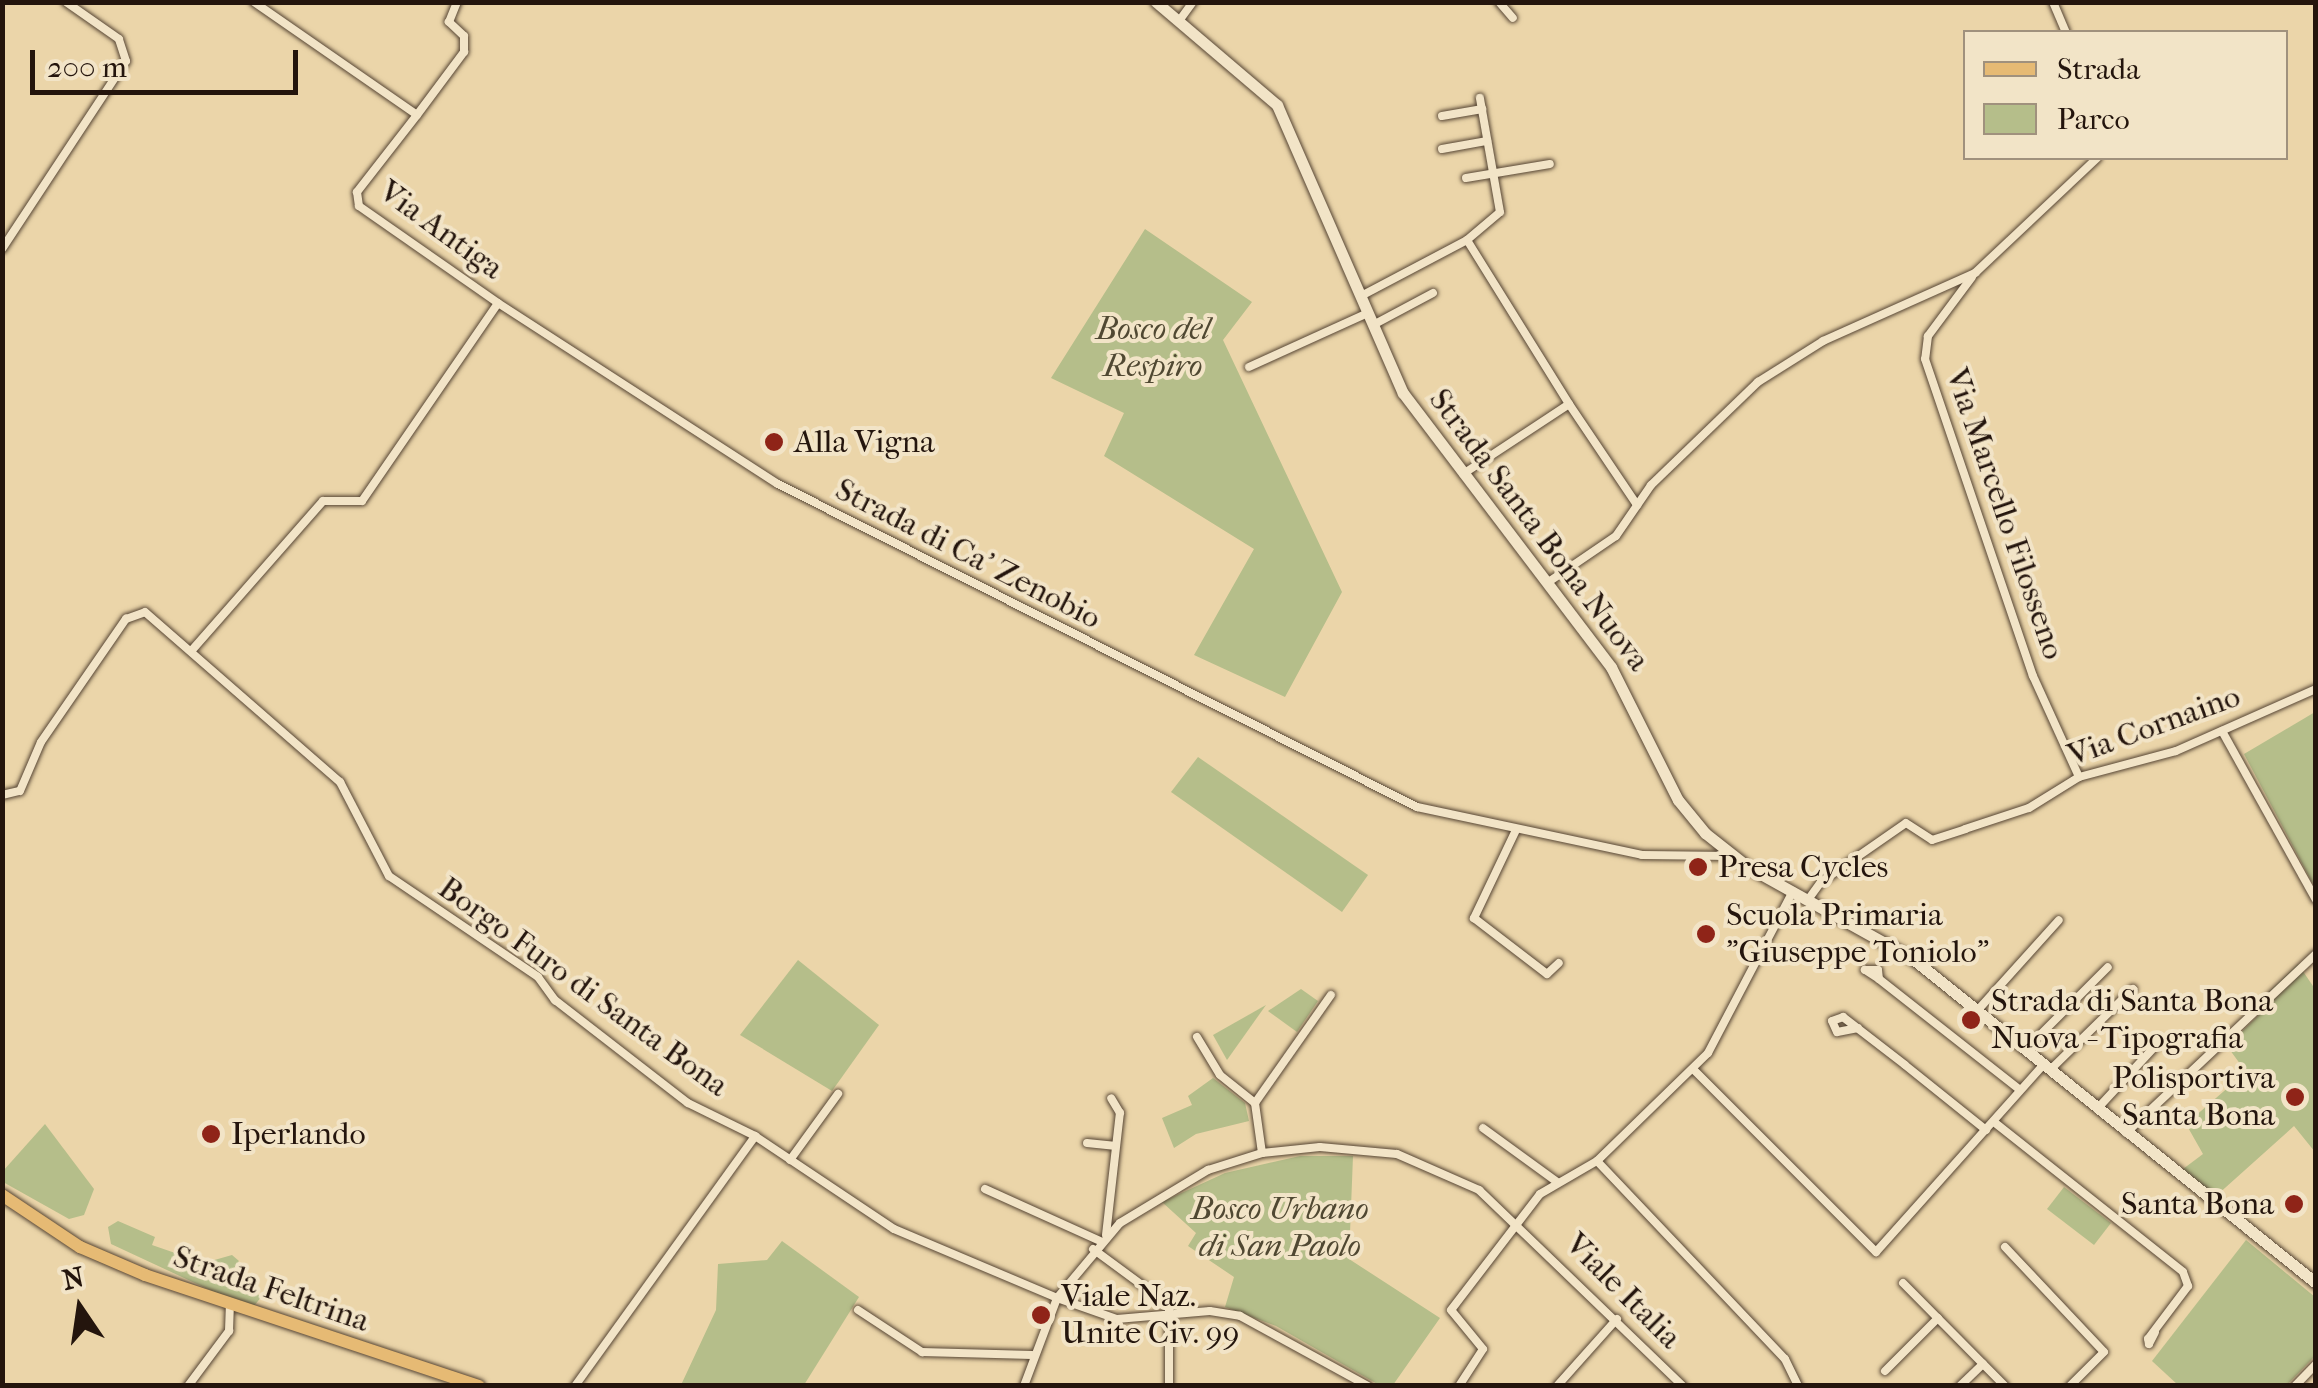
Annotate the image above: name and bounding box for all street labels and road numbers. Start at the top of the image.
street label: Via Antiga [372,172,510,288]
street label: Via Marcello Filosseno [1937,363,2073,665]
street label: Strada Santa Bona Nuova [1420,381,1658,679]
street label: Strada di Ca' Zenobio [829,470,1107,638]
street label: Via Cornaino [2063,677,2245,775]
street label: Borgo Furo di Santa Bona [431,869,735,1105]
street label: Viale Italia [1557,1225,1689,1357]
street label: Strada Feltrina [168,1238,374,1340]

